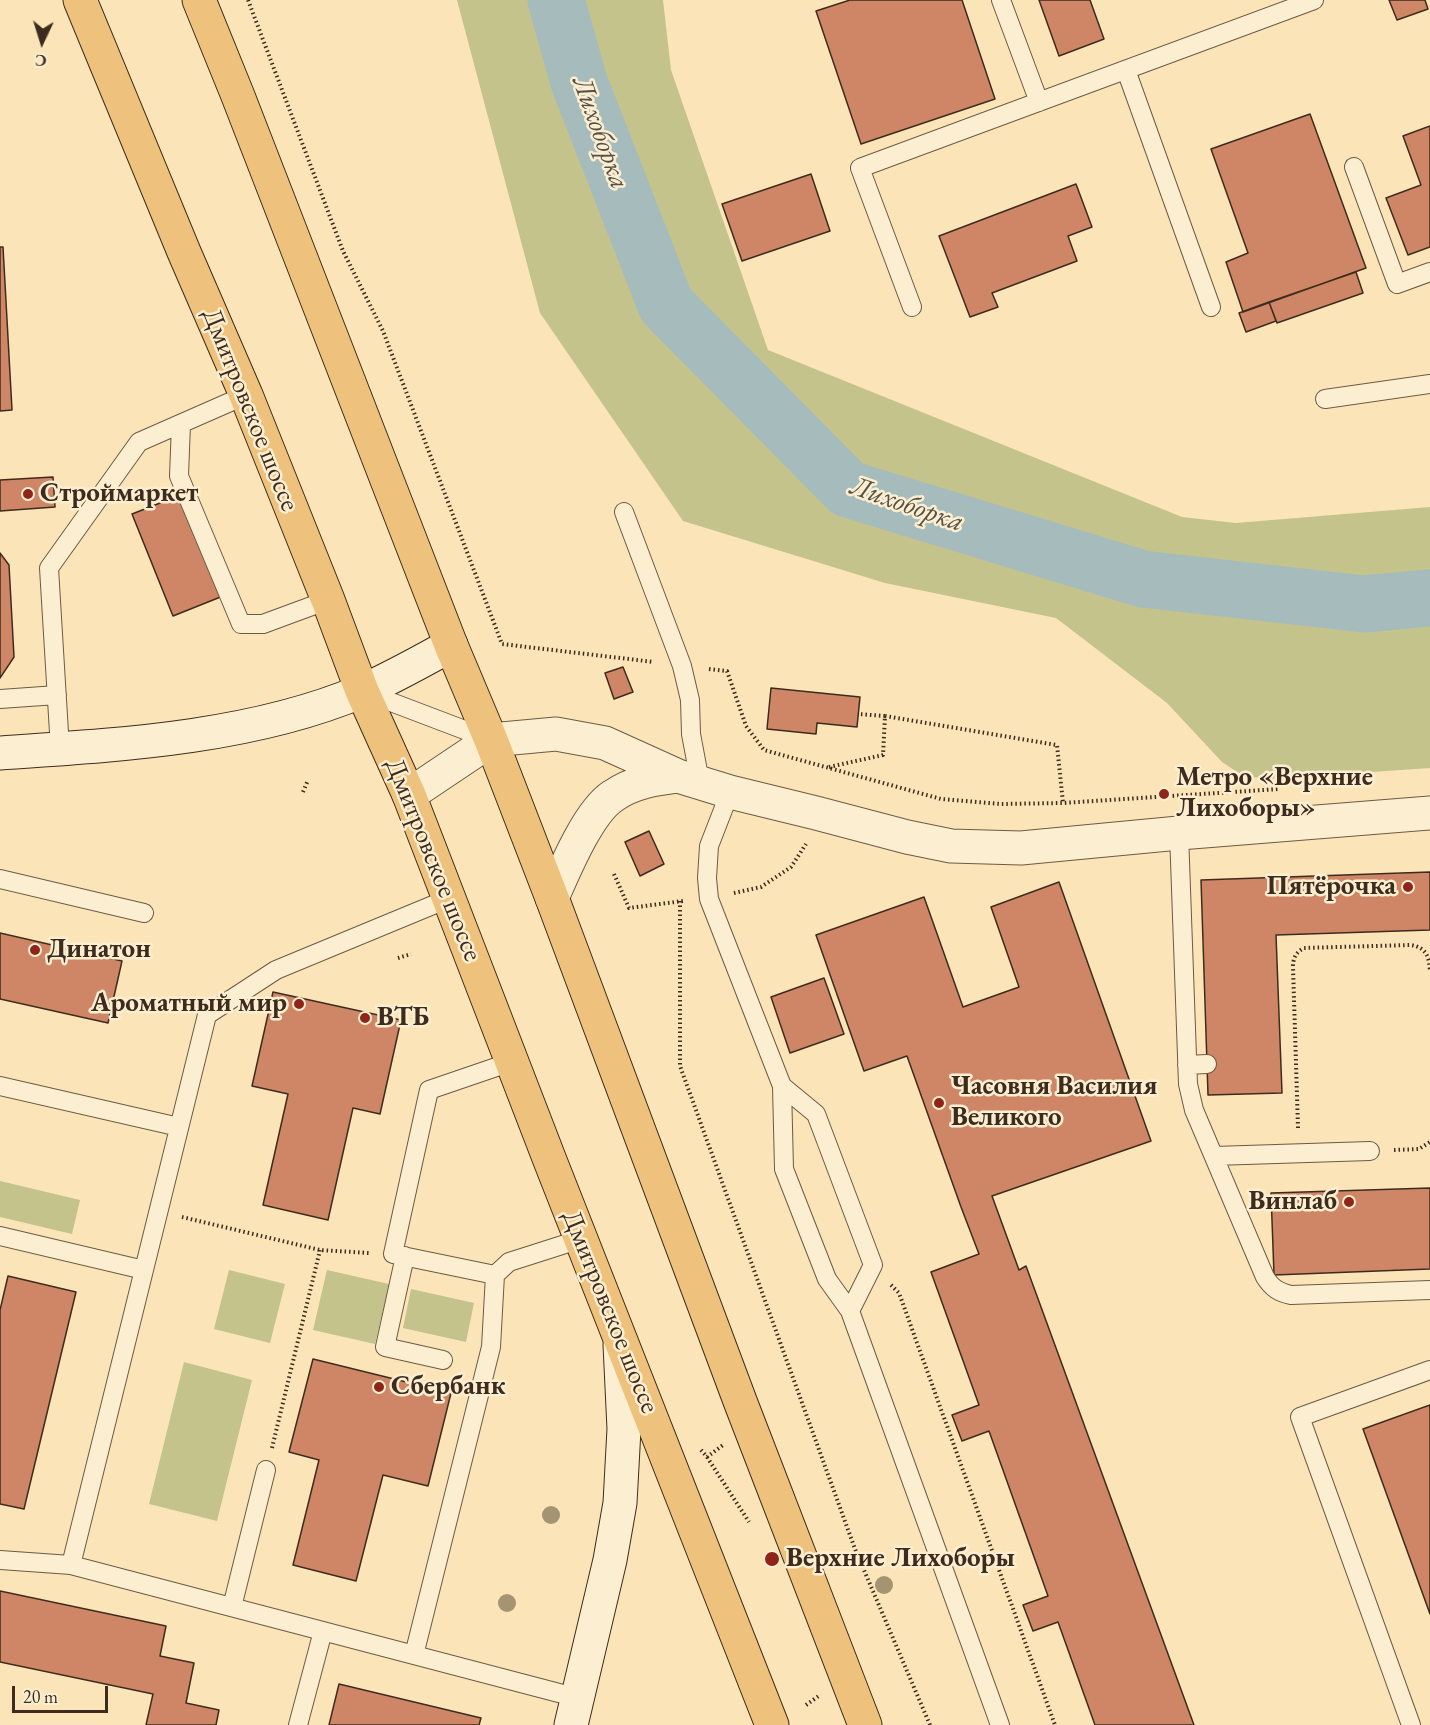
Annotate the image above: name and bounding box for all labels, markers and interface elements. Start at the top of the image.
north arrow [12,12,72,72]
text: С [34,50,47,71]
water label: Лихоборка [564,72,636,194]
street label: Дмитровское шоссе [195,304,305,516]
water label: Лихоборка [846,470,968,540]
place label: Строймаркет [40,478,198,510]
marker: Строймаркет [21,487,35,501]
street label: Дмитровское шоссе [378,754,488,966]
place label: Метро «Верхние Лихоборы» [1176,762,1373,825]
marker: Метро «Верхние Лихоборы» [1157,787,1171,801]
place label: Пятёрочка [1267,871,1396,903]
marker: Пятёрочка [1401,880,1415,894]
place label: Динатон [47,934,151,966]
marker: Динатон [28,943,42,957]
place label: Ароматный мир [91,988,287,1020]
marker: Ароматный мир [292,997,306,1011]
place label: ВТБ [377,1002,430,1034]
marker: ВТБ [358,1011,372,1025]
place label: Часовня Василия Великого [951,1071,1157,1134]
marker: Часовня Василия Великого [932,1096,946,1110]
place label: Винлаб [1248,1186,1337,1218]
marker: Винлаб [1342,1195,1356,1209]
street label: Дмитровское шоссе [555,1206,665,1418]
place label: Сбербанк [391,1371,506,1403]
marker: Сбербанк [372,1380,386,1394]
place label: Верхние Лихоборы [786,1543,1015,1575]
marker: Верхние Лихоборы [763,1550,781,1568]
scale bar [15,1674,111,1712]
text: 20 m [23,1685,58,1708]

